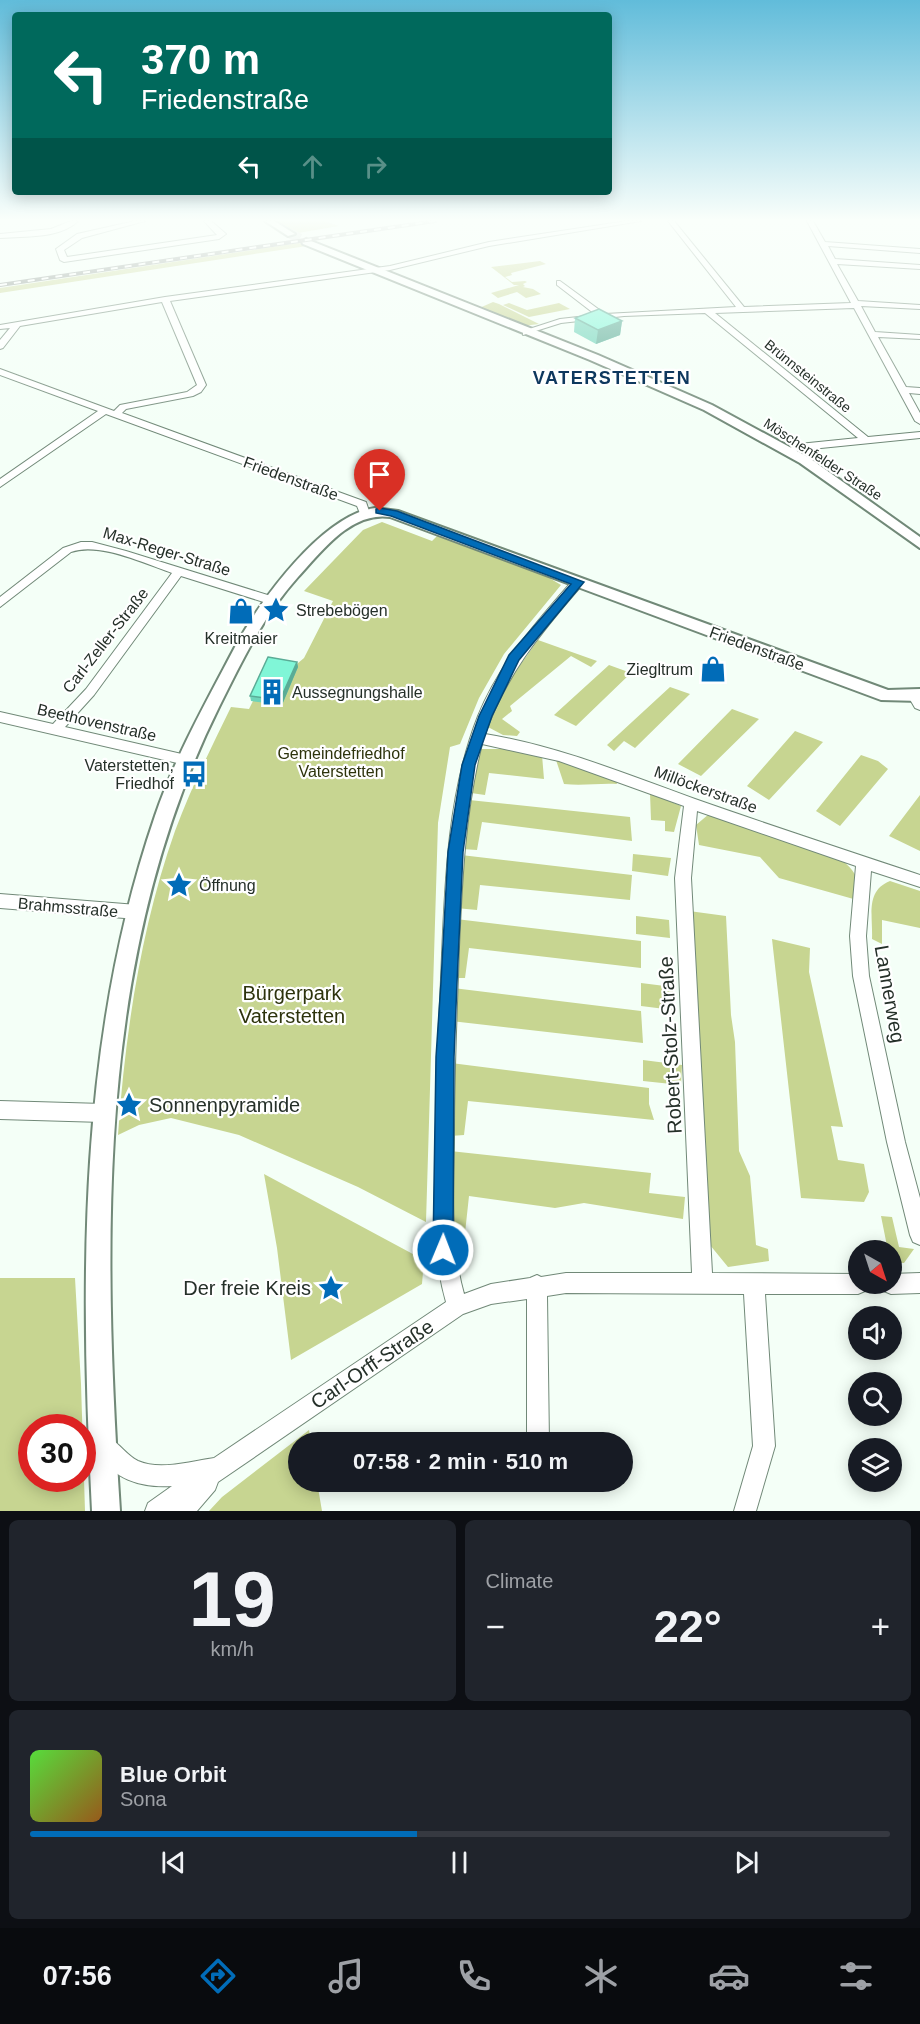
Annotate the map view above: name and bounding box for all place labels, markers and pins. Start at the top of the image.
pin [354,449,405,511]
place icon: Strebebögen [261,595,291,625]
shop icon: Kreitmaier [226,596,256,626]
place label: Strebebögen [296,602,388,619]
place label: Kreitmaier [205,630,278,647]
shop icon: Ziegltrum [698,654,728,684]
place label: Ziegltrum [626,661,693,678]
building icon: Aussegnungshalle [257,677,287,707]
place label: Aussegnungshalle [292,684,423,701]
place label: Vaterstetten, Friedhof [84,757,175,792]
bus stop icon: Vaterstetten, Friedhof [179,759,209,789]
place icon: Öffnung [164,870,194,900]
place label: Öffnung [199,877,256,894]
place icon: Sonnenpyramide [114,1090,144,1120]
place label: Sonnenpyramide [149,1094,300,1116]
place icon: Der freie Kreis [316,1273,346,1303]
place label: Der freie Kreis [183,1277,311,1299]

